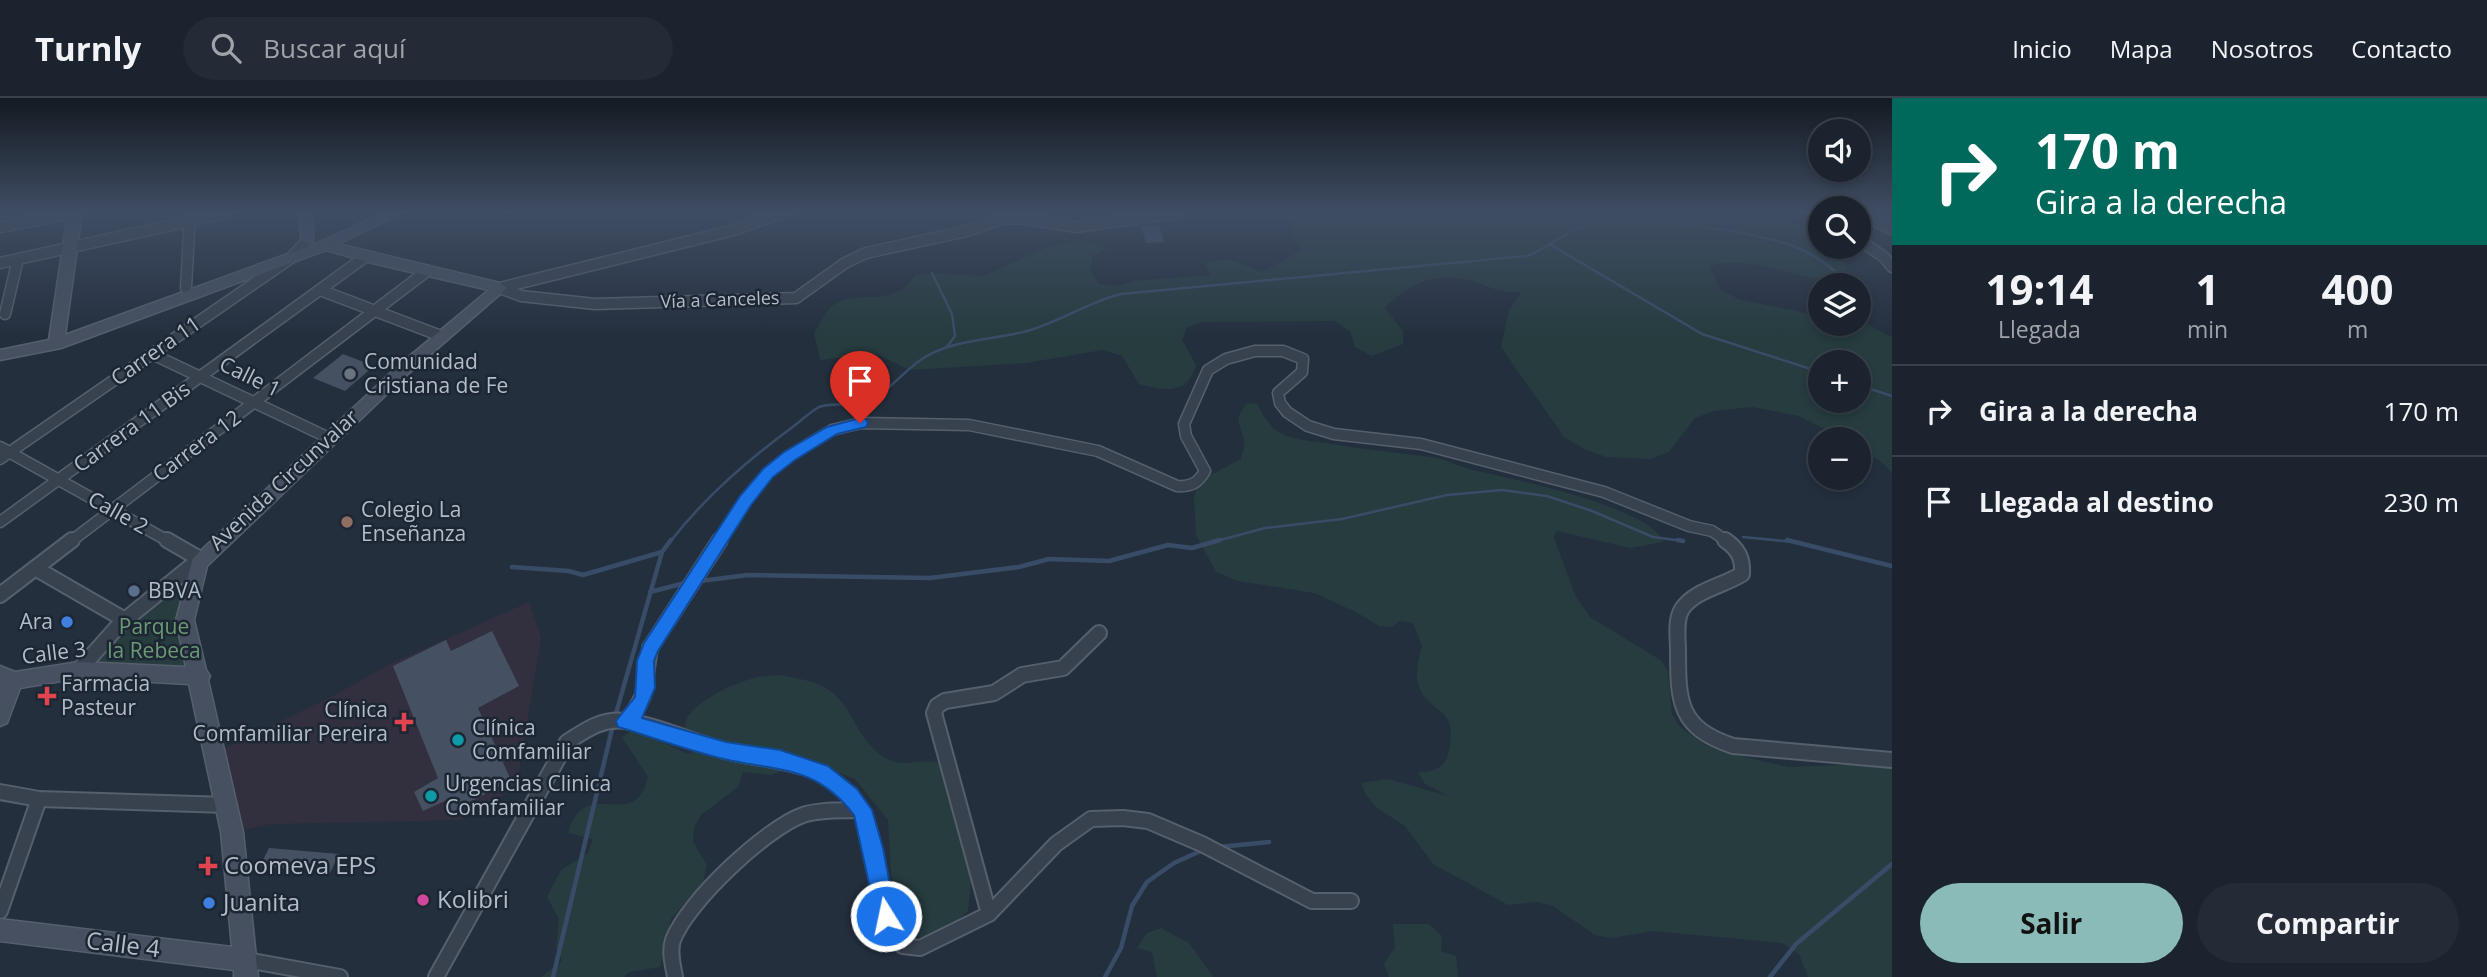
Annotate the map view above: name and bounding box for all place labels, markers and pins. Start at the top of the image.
place label: Comunidad Cristiana de Fe [364,347,508,399]
pin [830,351,890,423]
marker: Comunidad Cristiana de Fe [342,366,358,382]
place label: Colegio La Enseñanza [361,495,466,547]
marker: Colegio La Enseñanza [339,514,355,530]
place label: BBVA [148,576,202,604]
marker: BBVA [126,583,142,599]
place label: Ara [19,607,53,635]
marker: Ara [59,614,75,630]
place label: Farmacia Pasteur [61,669,150,721]
marker: Farmacia Pasteur [39,688,55,704]
place label: Clínica Comfamiliar Pereira [193,695,388,747]
marker: Clínica Comfamiliar Pereira [394,712,414,732]
place label: Clínica Comfamiliar [472,713,592,765]
marker: Clínica Comfamiliar [450,732,466,748]
place label: Urgencias Clinica Comfamiliar [445,769,611,821]
marker: Urgencias Clinica Comfamiliar [423,788,439,804]
place label: Coomeva EPS [224,848,376,881]
marker: Coomeva EPS [198,856,218,876]
place label: Kolibri [437,882,509,915]
place label: Juanita [221,885,300,918]
marker: Kolibri [415,892,431,908]
marker: Juanita [201,895,217,911]

